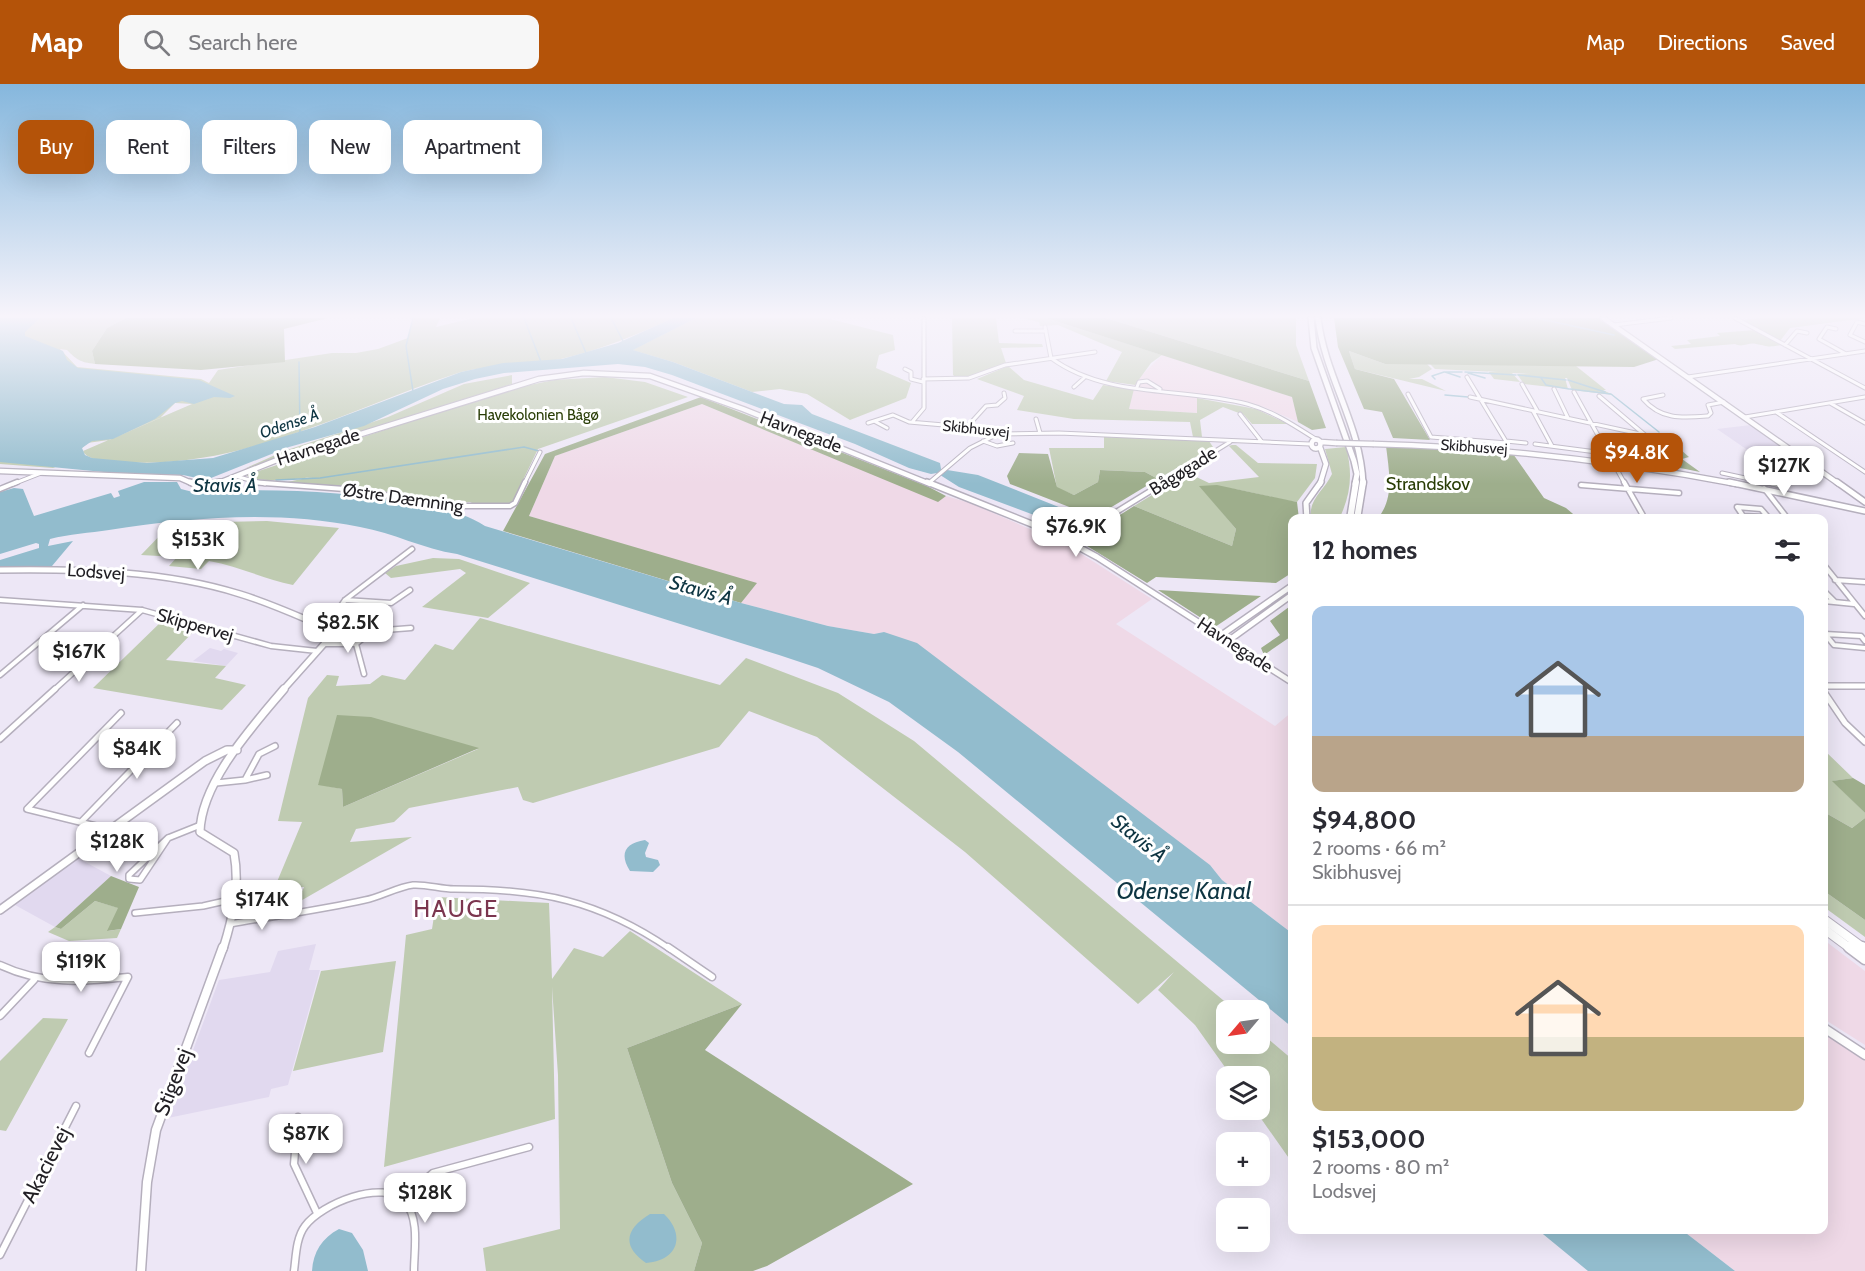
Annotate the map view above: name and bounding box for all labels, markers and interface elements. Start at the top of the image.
search box [119,15,539,69]
text: Map [30,25,83,59]
icon: search [140,26,173,59]
text: Search here [188,29,297,56]
text: Map [1586,30,1625,55]
text: Directions [1658,30,1747,55]
text: Saved [1780,30,1835,55]
chip: Buy [18,120,94,174]
chip: Rent [106,120,190,174]
chip: Filters [202,120,297,174]
chip: New [309,120,391,174]
chip: Apartment [403,120,542,174]
water label: Odense Å [257,404,321,442]
park label: Havekolonien Bågø [477,406,599,424]
street label: Havnegade [757,406,845,458]
street label: Skibhusvej [942,417,1010,441]
street label: Havnegade [274,423,362,471]
pin: $94.8K [1588,433,1686,484]
street label: Skibhusvej [1440,436,1508,458]
text: $94.8K [1605,440,1669,464]
street label: Bågøgade [1145,442,1221,500]
pin: $127K [1742,446,1826,497]
text: $127K [1758,453,1810,477]
water label: Stavis Å [193,472,257,497]
park label: Strandskov [1386,473,1470,495]
street label: Østre Dæmning [341,479,466,518]
pin: $76.9K [1027,507,1125,558]
text: $76.9K [1046,514,1106,538]
pin: $153K [156,520,240,571]
text: $153K [171,527,225,551]
text: 12 homes [1312,534,1417,566]
icon: filters [1771,534,1804,567]
street label: Lodsvej [66,559,126,585]
water label: Stavis Å [667,569,735,610]
pin: $82.5K [299,603,397,654]
street label: Skippervej [154,604,236,646]
text: $82.5K [317,610,379,634]
street label: Havnegade [1193,612,1277,678]
pin: $167K [37,632,121,683]
text: $167K [53,639,105,663]
icon: home [1504,645,1612,753]
pin: $84K [101,729,173,780]
text: $84K [113,736,161,760]
text: $94,800 [1312,804,1416,836]
water label: Stavis Å [1107,808,1172,867]
pin: $128K [75,822,159,873]
text: $128K [90,829,144,853]
text: 2 rooms · 66 m² [1312,836,1446,860]
text: Skibhusvej [1312,860,1402,884]
water label: Odense Kanal [1117,876,1252,905]
pin: $174K [220,880,304,931]
text: $174K [235,887,289,911]
district label: HAUGE [413,894,499,923]
pin: $119K [39,942,123,993]
text: $119K [56,949,106,973]
icon: home [1504,964,1612,1072]
north arrow [1216,1000,1270,1054]
map controls [1216,1000,1270,1252]
street label: Stigevej [148,1045,198,1119]
button: layers [1216,1066,1270,1120]
pin: $87K [270,1114,342,1165]
text: $87K [283,1121,329,1145]
street label: Akacievej [16,1122,76,1208]
text: $153,000 [1312,1123,1426,1155]
button: + [1216,1132,1270,1186]
text: 2 rooms · 80 m² [1312,1155,1449,1179]
pin: $128K [383,1173,467,1224]
text: Lodsvej [1312,1179,1376,1203]
text: $128K [398,1180,452,1204]
button: − [1216,1198,1270,1252]

